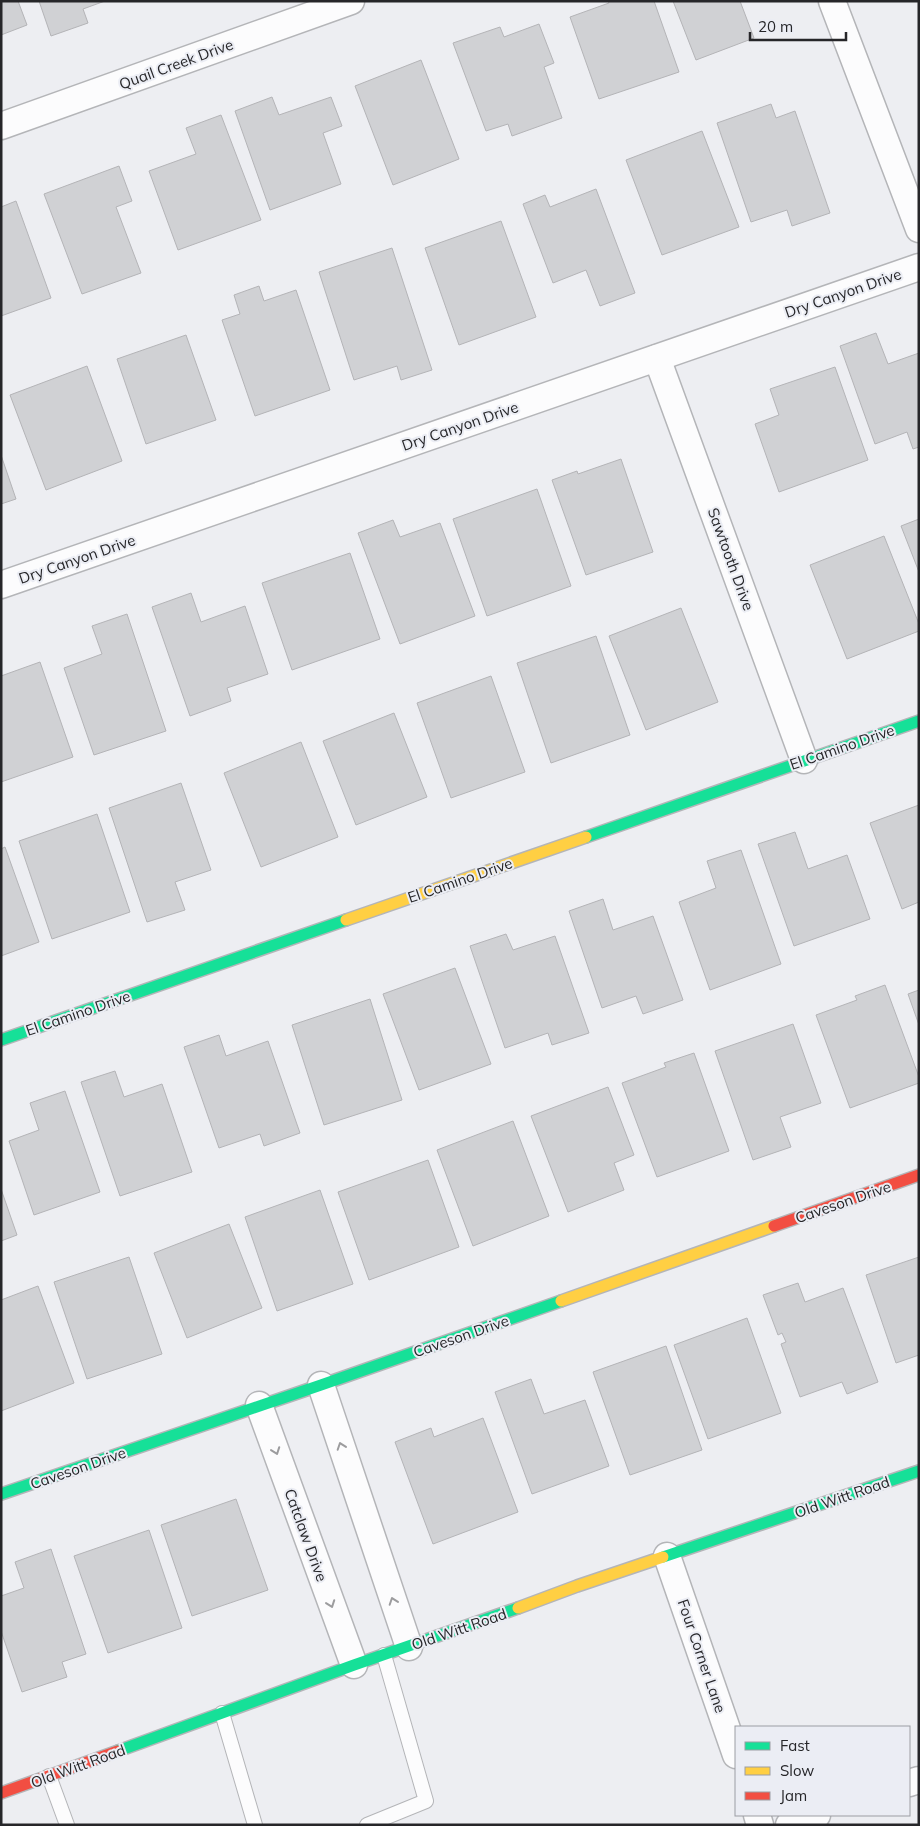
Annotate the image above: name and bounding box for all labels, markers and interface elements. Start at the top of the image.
scale bar [750,10,846,42]
text: 20 m [758,17,793,36]
street label: Quail Creek Drive [116,35,236,93]
street label: Dry Canyon Drive [782,264,904,322]
street label: Dry Canyon Drive [399,397,521,455]
street label: Sawtooth Drive [704,505,758,613]
street label: Dry Canyon Drive [16,530,138,588]
street label: El Camino Drive [787,720,897,774]
street label: El Camino Drive [405,853,515,907]
street label: El Camino Drive [23,986,133,1040]
street label: Caveson Drive [793,1177,893,1227]
street label: Caveson Drive [411,1311,511,1361]
street label: Caveson Drive [28,1443,128,1493]
one-way arrow [337,1443,347,1451]
one-way arrow [270,1446,280,1455]
street label: Old Witt Road [792,1472,892,1522]
street label: Catclaw Drive [280,1486,332,1584]
one-way arrow [389,1597,399,1605]
street label: Four Corner Lane [674,1597,730,1715]
one-way arrow [325,1599,335,1607]
street label: Old Witt Road [409,1604,509,1654]
legend [735,1726,910,1816]
text: Fast [780,1736,810,1755]
street label: Old Witt Road [28,1740,128,1792]
text: Slow [780,1761,814,1780]
text: Jam [780,1786,807,1805]

